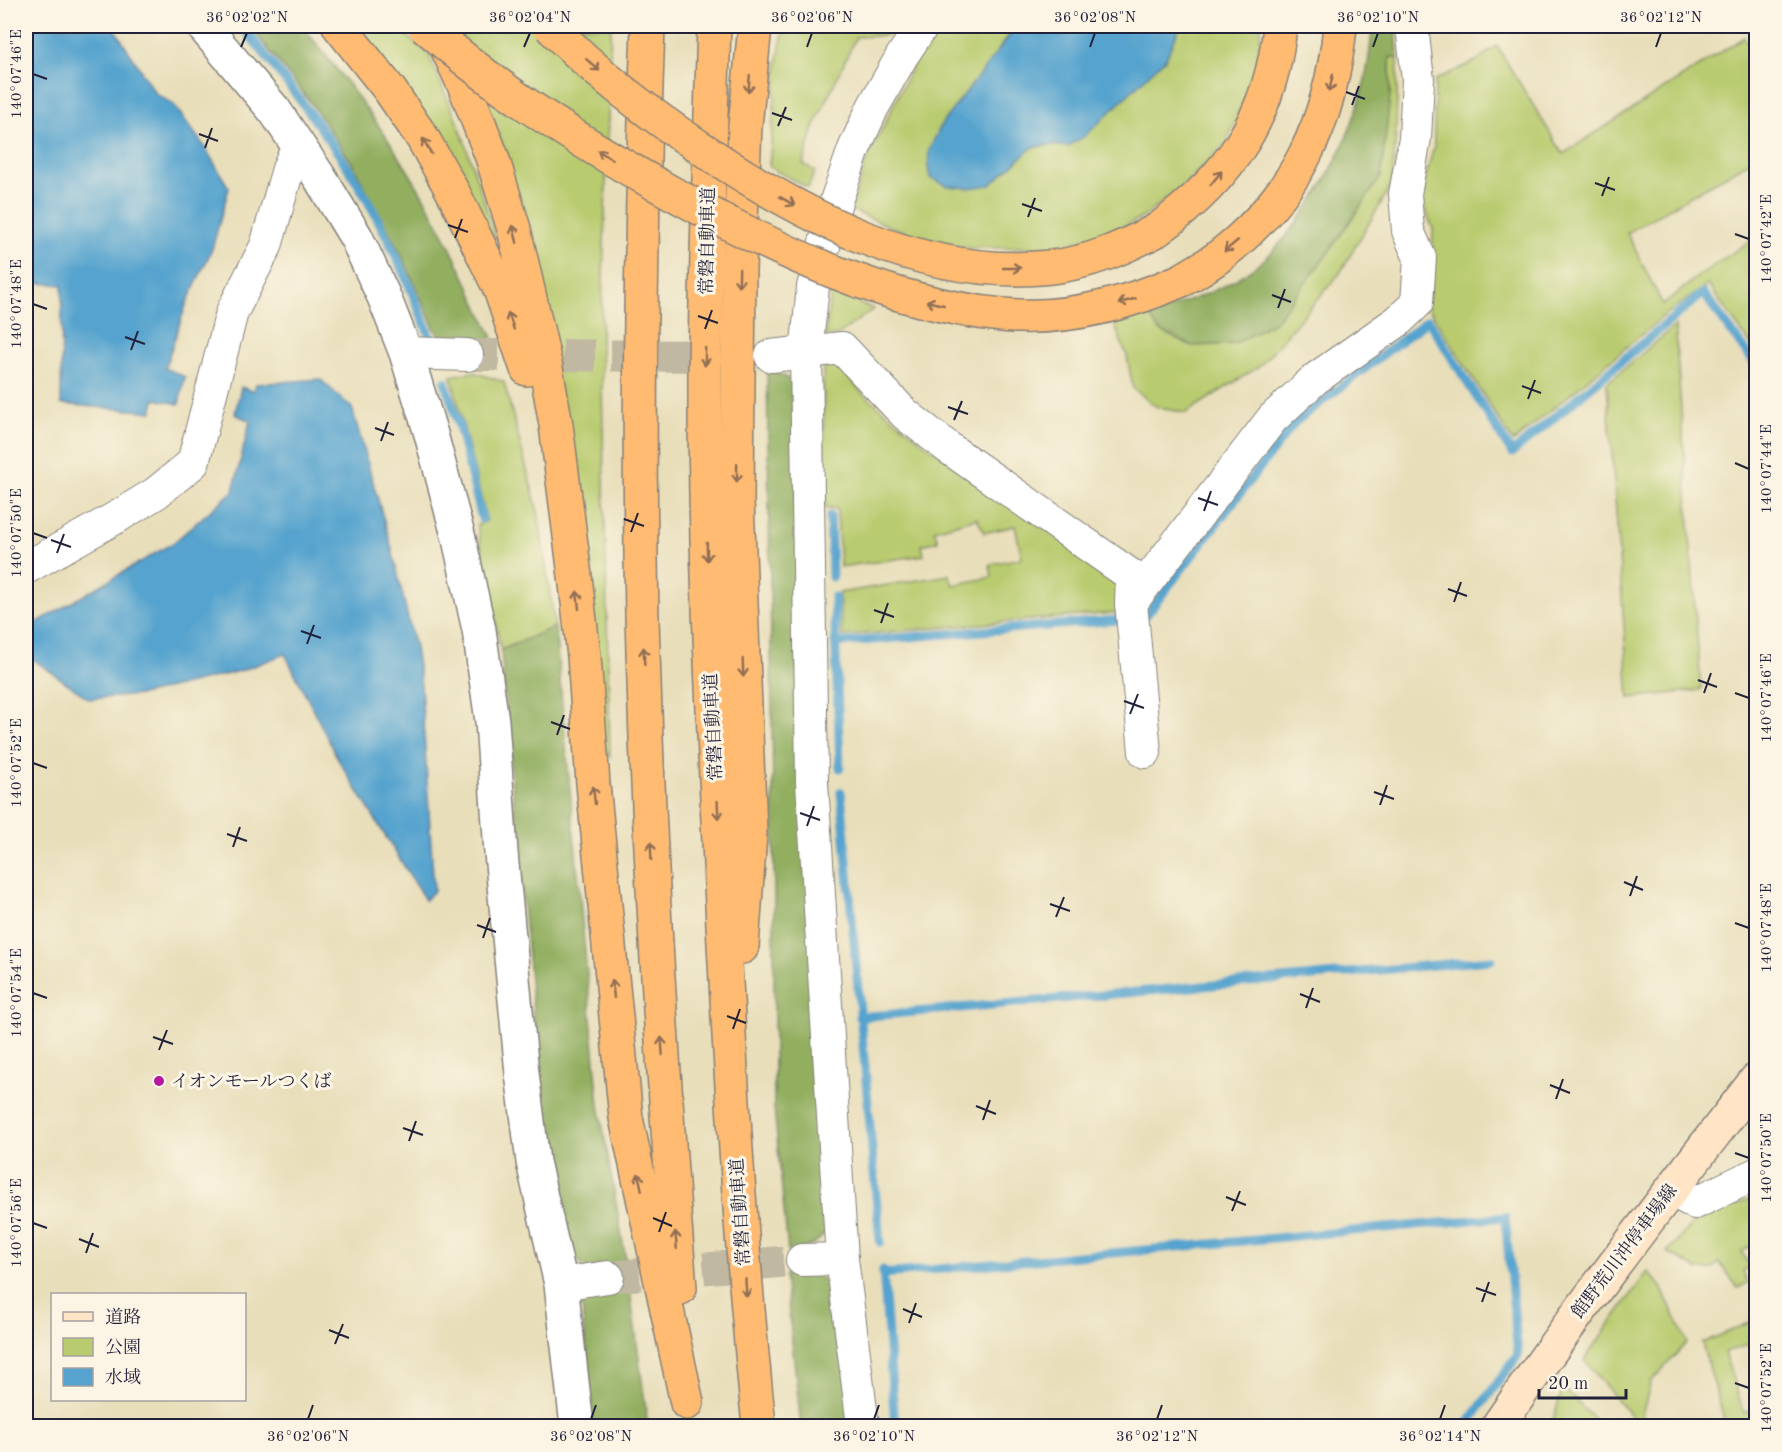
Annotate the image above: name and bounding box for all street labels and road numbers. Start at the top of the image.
street label: 常磐自動車道 [696,187,718,295]
street label: 常磐自動車道 [700,673,726,781]
street label: 常磐自動車道 [726,1157,754,1267]
street label: 館野荒川沖停車場線 [1567,1180,1681,1322]

